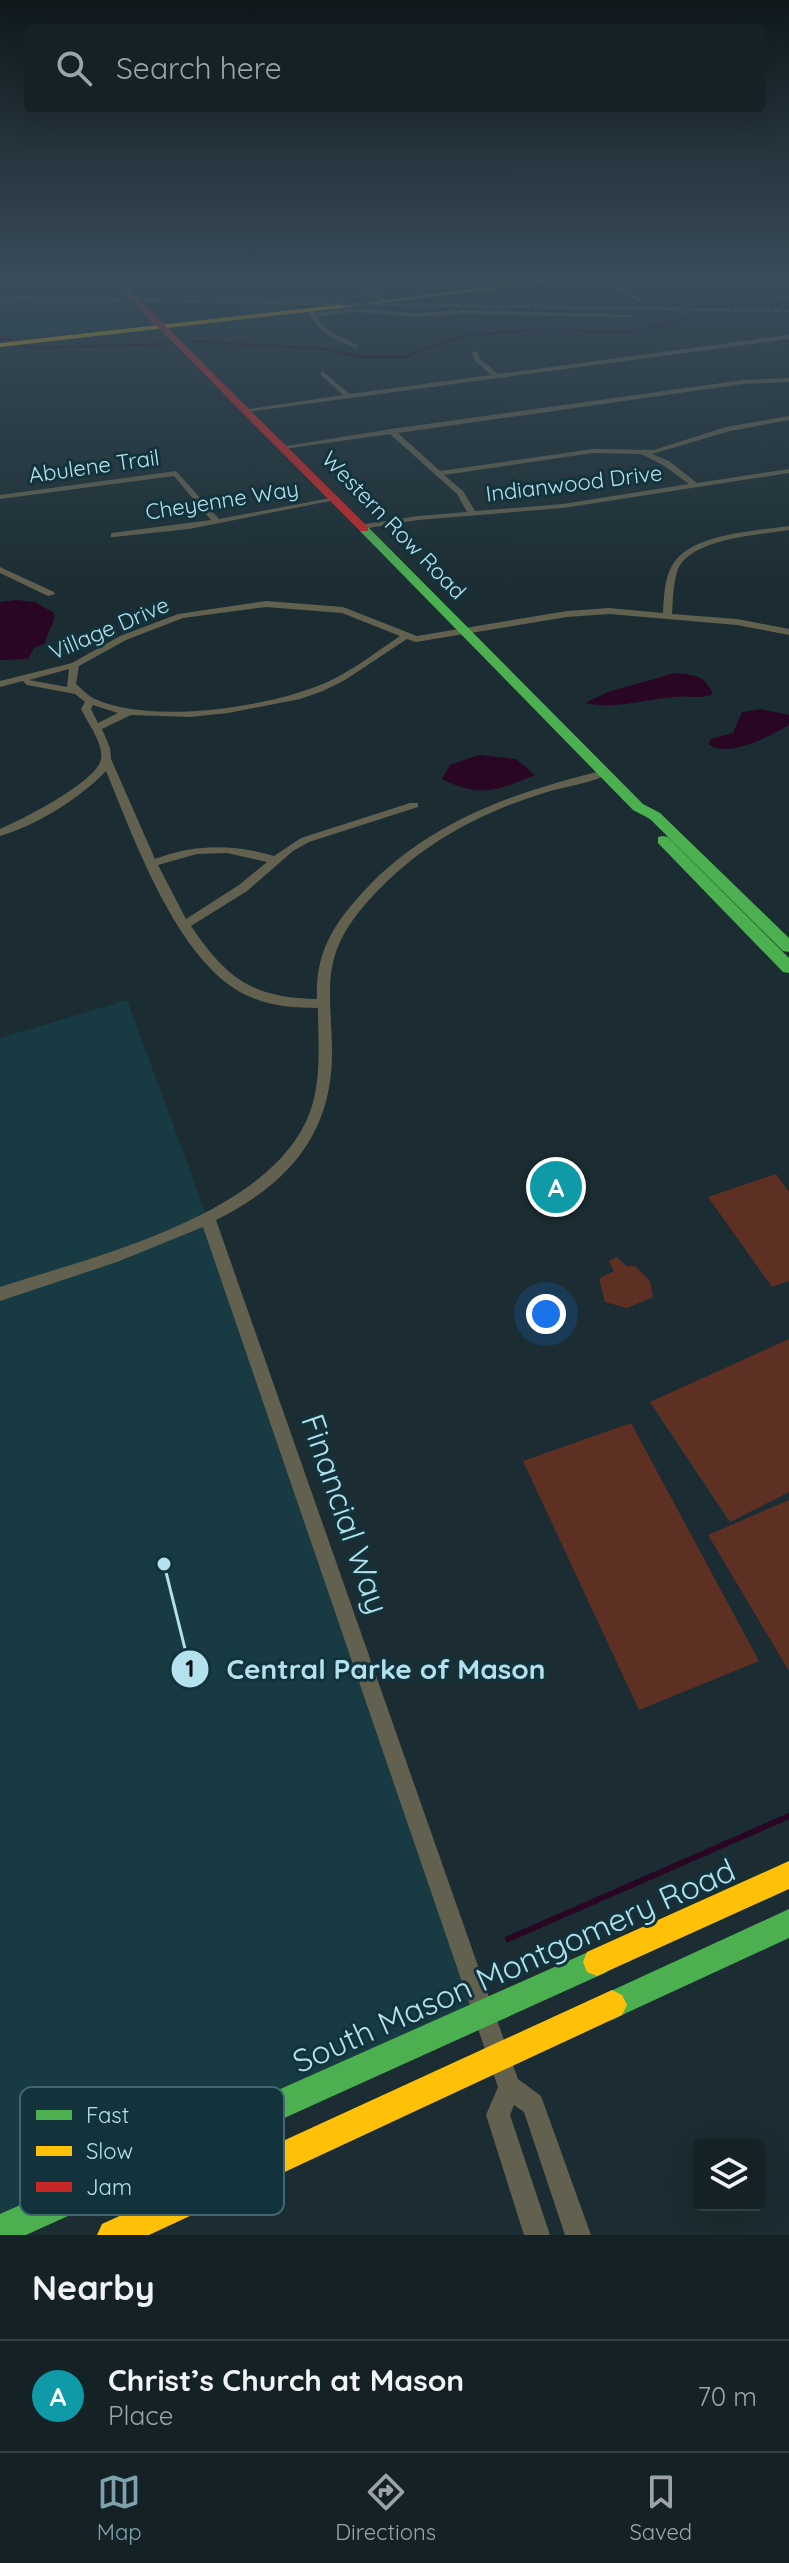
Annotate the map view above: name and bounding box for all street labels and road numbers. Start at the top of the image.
street label: Abulene Trail [27,443,161,489]
street label: Western Row Road [316,445,472,605]
street label: Indianwood Drive [484,458,664,508]
street label: Cheyenne Way [143,474,301,526]
street label: Village Drive [45,590,173,666]
street label: Financial Way [293,1409,399,1619]
street label: South Mason Montgomery Road [286,1849,741,2081]

